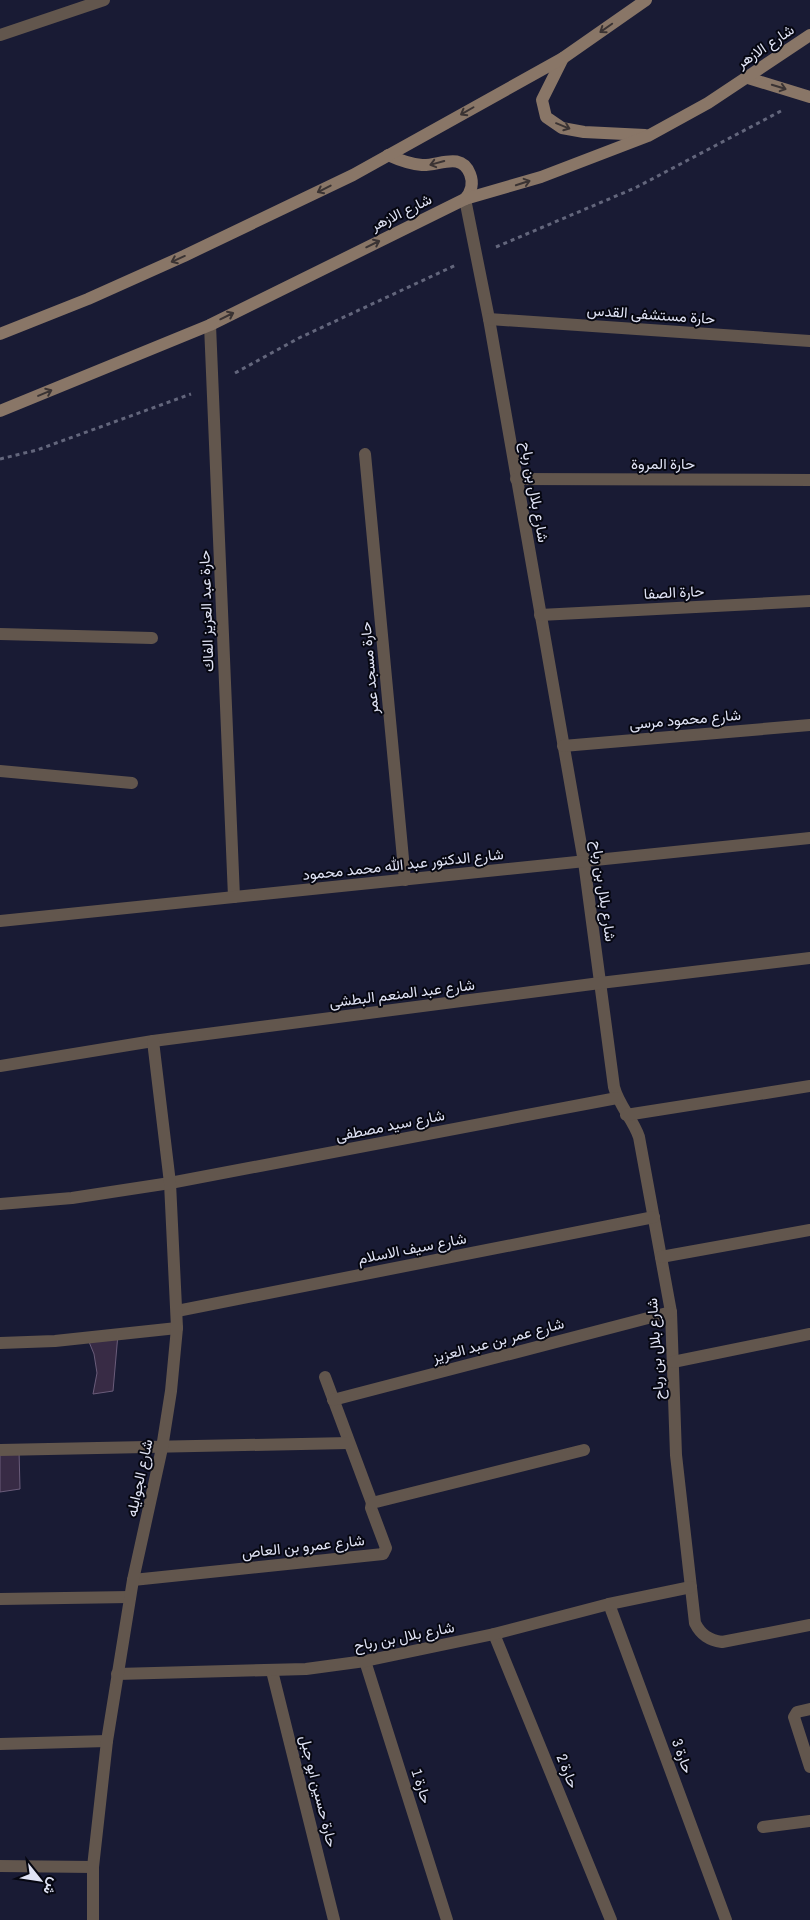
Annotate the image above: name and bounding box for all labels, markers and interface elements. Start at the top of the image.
street label: شارع الازهر [731,19,799,74]
one-way arrow [599,23,613,33]
one-way arrow [770,83,786,93]
one-way arrow [460,107,475,117]
one-way arrow [555,122,570,131]
one-way arrow [430,158,446,168]
one-way arrow [514,177,530,187]
one-way arrow [317,185,332,194]
street label: شارع الازهر [366,188,436,237]
one-way arrow [365,239,380,249]
one-way arrow [171,255,186,265]
street label: حارة مستشفى القدس [586,299,716,329]
one-way arrow [219,311,234,320]
one-way arrow [37,387,52,397]
street label: شارع بلال بن رباح [515,440,554,544]
street label: حارة المروة [631,453,695,474]
street label: حارة عبد العزيز الفاك [193,550,219,672]
street label: حارة الصفا [643,580,705,604]
street label: حارة مسجد عمر [354,621,384,716]
street label: شارع محمود مرسى [628,704,742,735]
street label: شارع بلال بن رباح [586,839,622,943]
street label: شارع الدكتور عبد الله محمد محمود [301,843,505,886]
street label: شارع عبد المنعم البطشى [328,974,476,1013]
street label: شارع سيد مصطفى [334,1104,447,1147]
street label: شارع سيف الاسلام [356,1227,468,1270]
street label: شارع بلال بن رباح [641,1297,670,1401]
street label: شارع عمر بن عبد العزيز [429,1312,567,1369]
street label: شارع الجوايله [121,1437,158,1519]
street label: شارع عمرو بن العاص [241,1529,366,1564]
street label: شارع بلال بن رباح [352,1616,456,1657]
street label: حارة حسين ابو جبل [295,1733,343,1849]
street label: حارة 3 [667,1736,699,1776]
street label: حارة 2 [552,1751,584,1791]
street label: حارة 1 [407,1766,437,1806]
north arrow [15,1855,65,1905]
text: ش [39,1875,63,1898]

